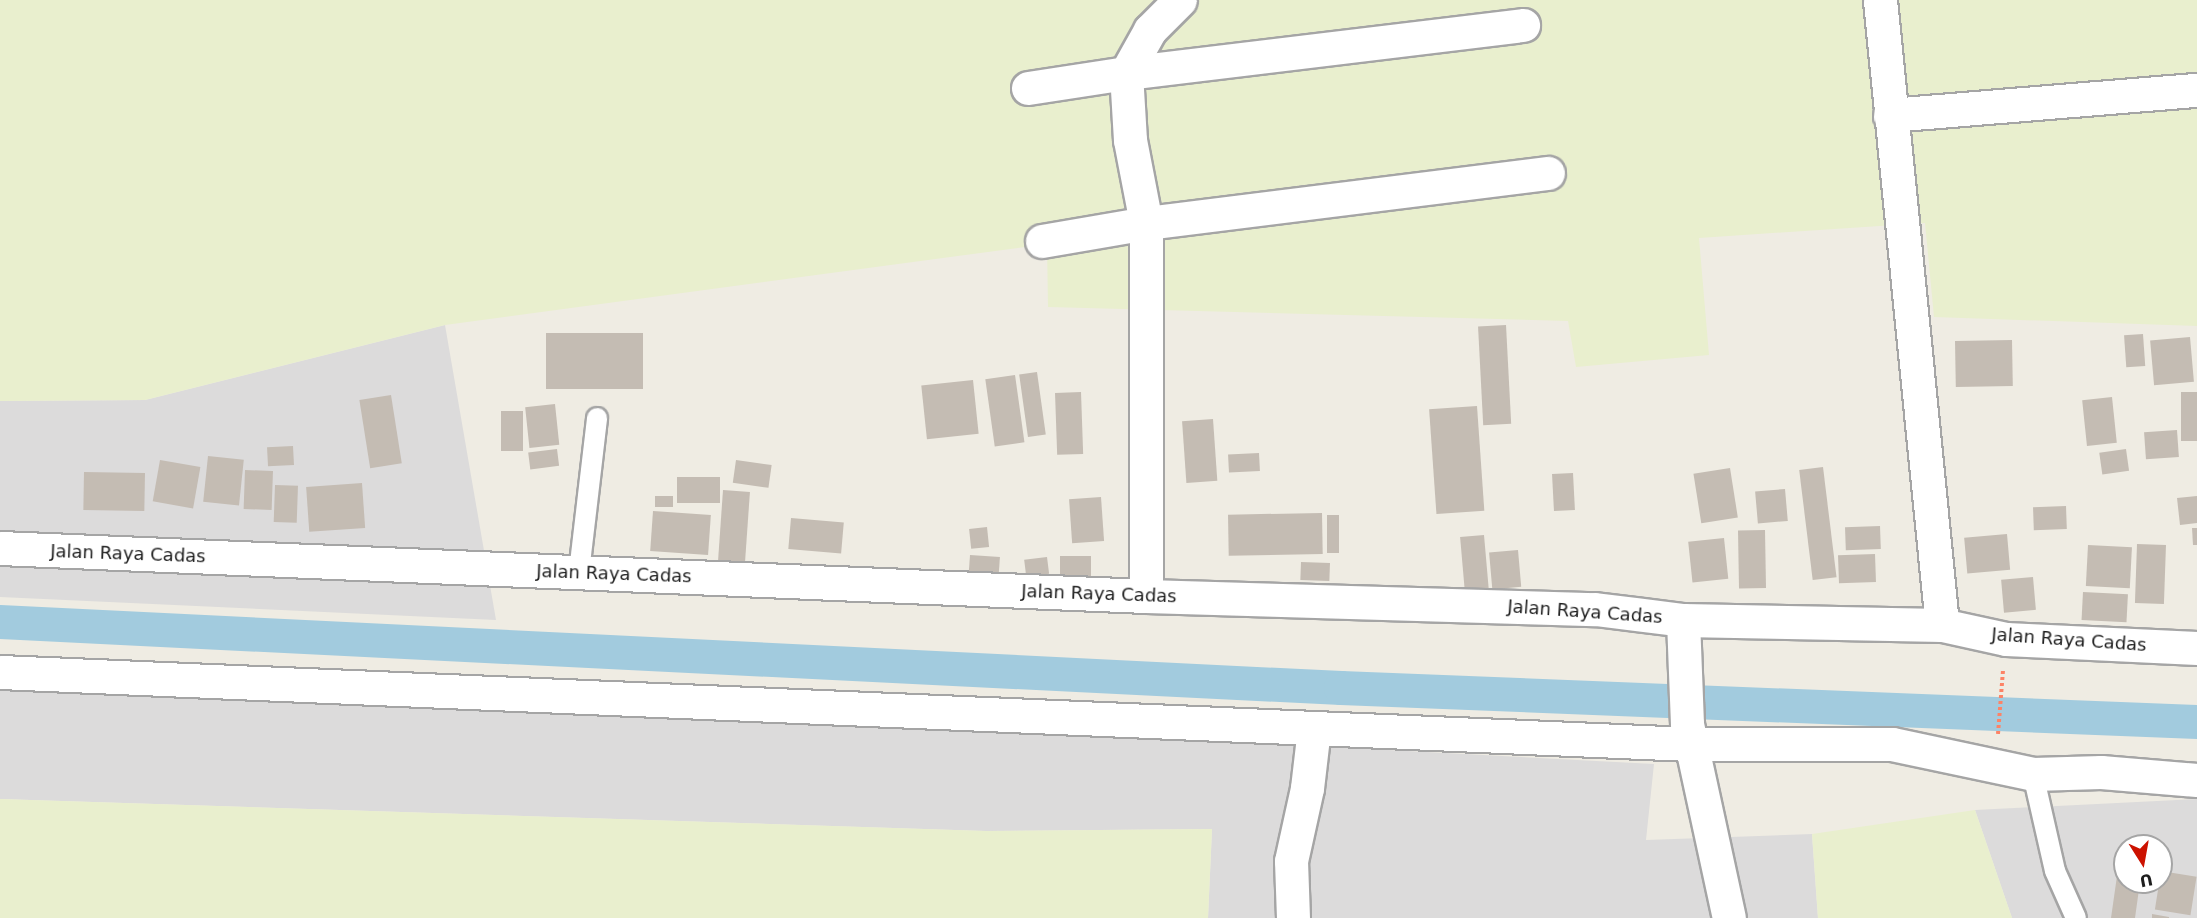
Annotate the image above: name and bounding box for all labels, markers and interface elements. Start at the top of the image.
street label: Jalan Raya Cadas [50,540,206,568]
street label: Jalan Raya Cadas [536,560,692,588]
street label: Jalan Raya Cadas [1021,580,1177,608]
street label: Jalan Raya Cadas [1507,596,1663,628]
street label: Jalan Raya Cadas [1991,624,2147,656]
north arrow [2113,834,2173,894]
text: U [2138,870,2154,891]

